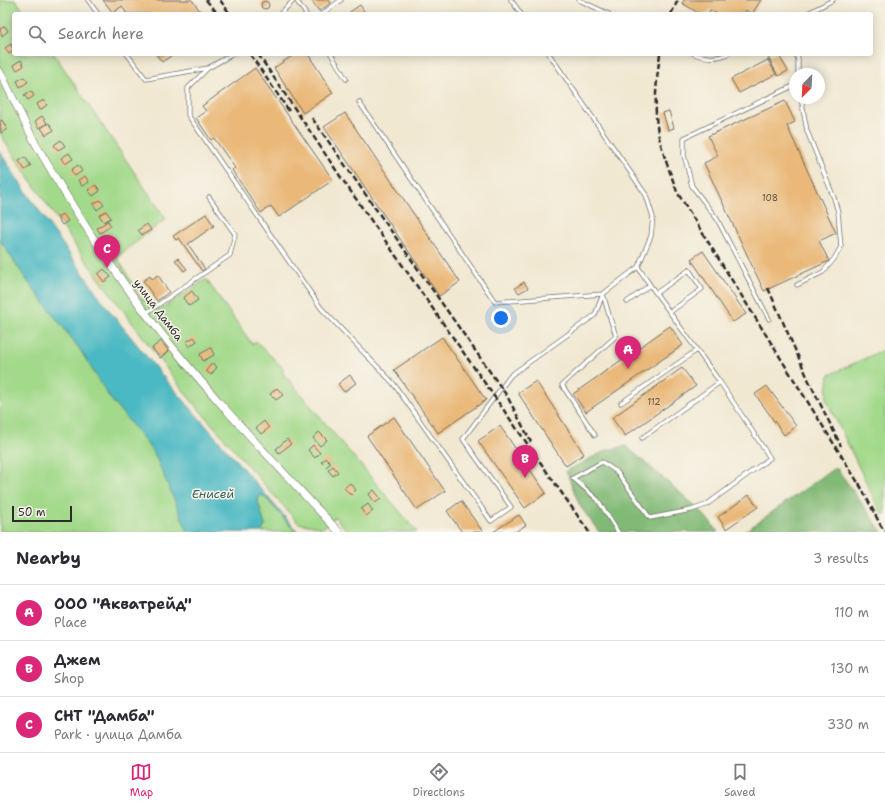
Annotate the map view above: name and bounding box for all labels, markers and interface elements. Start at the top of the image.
search box [12,12,873,56]
icon: search [26,23,48,45]
text: Search here [58,24,144,44]
north arrow [789,68,825,104]
house number: 108 [762,192,778,204]
pin: C [94,235,120,268]
street label: улица Дамба [130,276,186,344]
your location [491,308,511,328]
pin: A [615,336,641,369]
house number: 112 [647,396,661,408]
pin: B [512,445,538,478]
water label: Енисей [192,486,234,502]
scale bar [12,504,72,523]
text: 50 m [18,505,46,520]
text: Nearby [16,547,81,569]
text: 3 results [813,550,869,567]
text: ООО "Акватрейд" [54,594,192,614]
text: A [24,604,34,621]
text: 110 m [834,604,869,621]
text: Place [54,614,87,631]
text: Джем [54,650,100,670]
text: B [25,660,33,677]
text: 130 m [831,660,869,677]
text: Shop [54,670,84,687]
text: СНТ "Дамба" [54,706,155,726]
text: C [25,716,33,733]
text: 330 m [827,716,869,733]
text: Park · улица Дамба [54,726,182,743]
tab: Map [130,761,153,800]
tab: Directions [412,761,465,800]
tab: Saved [724,761,755,800]

